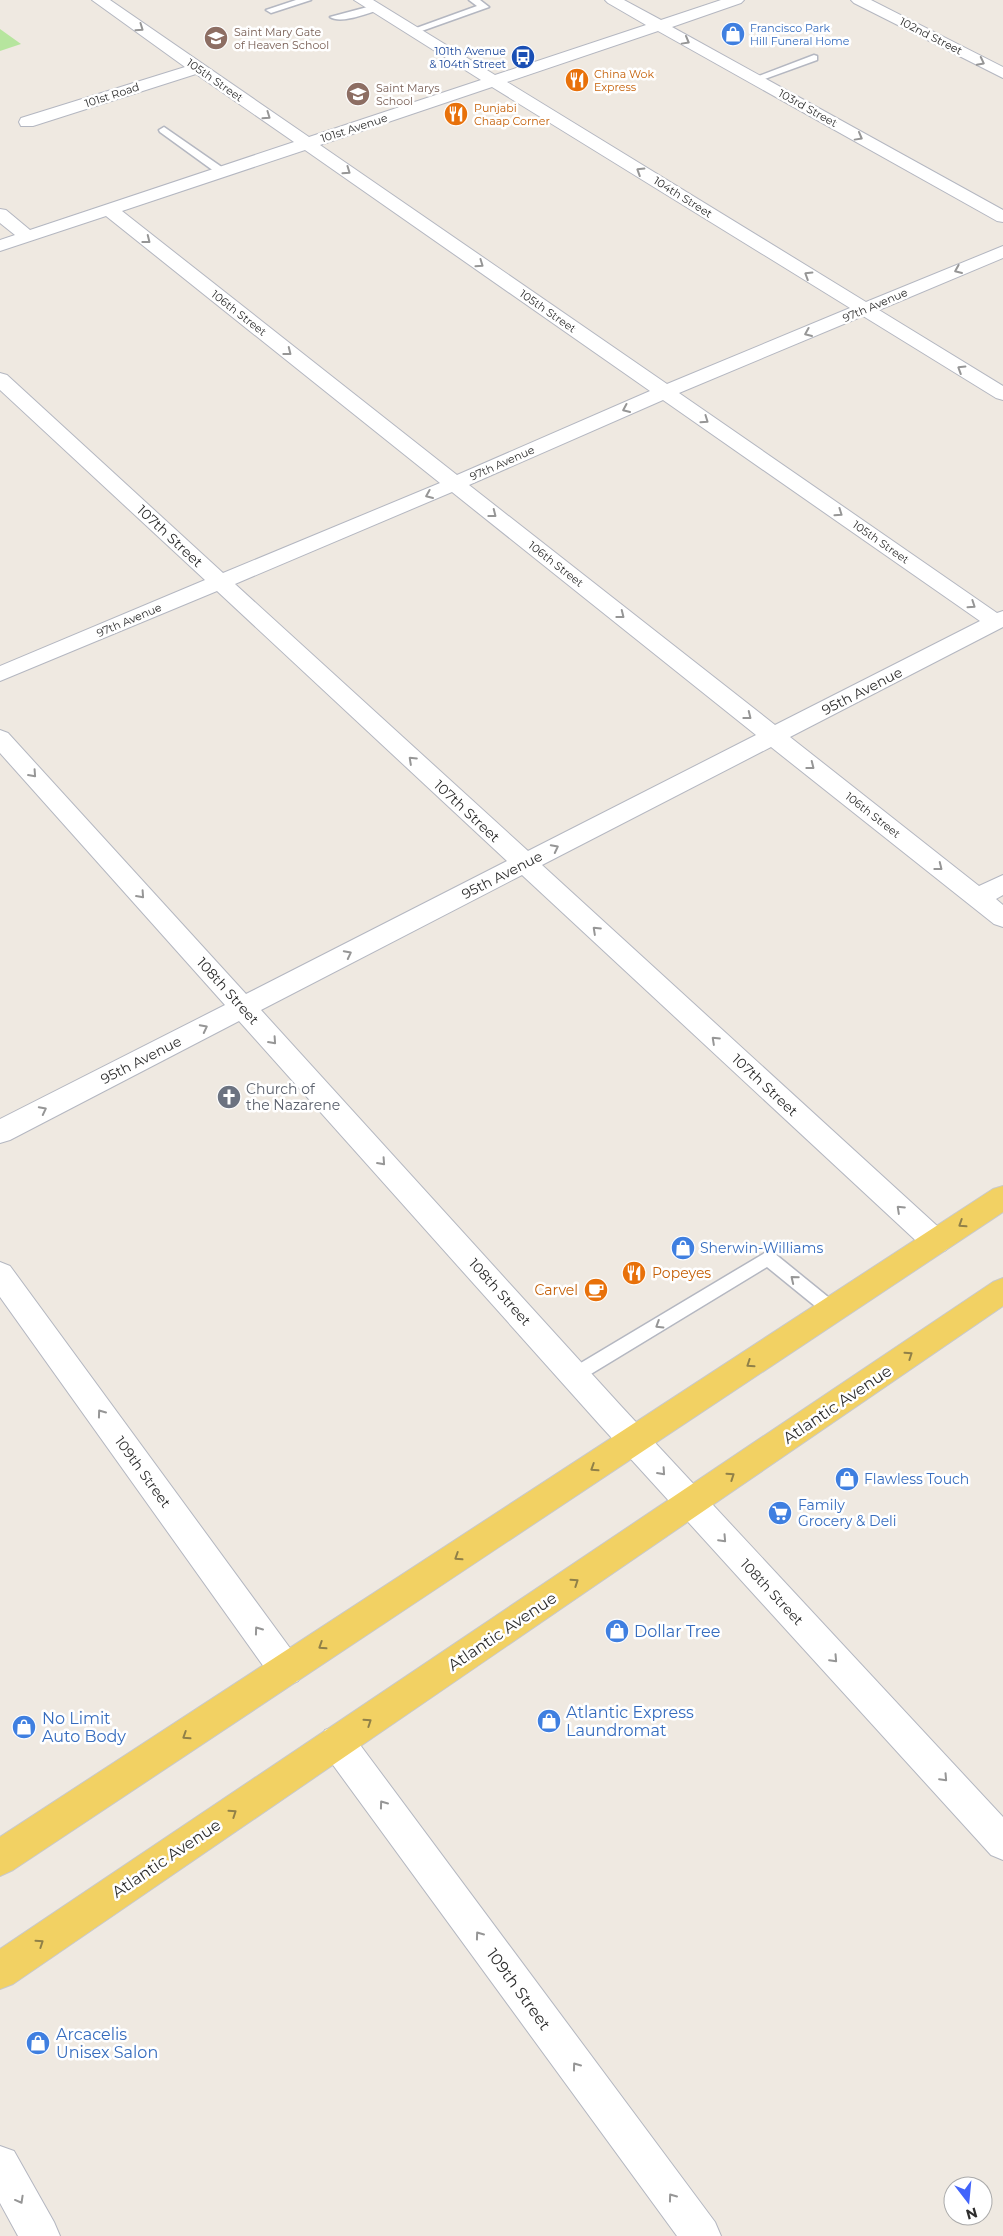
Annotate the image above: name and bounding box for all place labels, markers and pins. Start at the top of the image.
shop icon: Francisco Park Hill Funeral Home [720,21,746,47]
place label: Francisco Park Hill Funeral Home [750,21,850,48]
school or university icon: Saint Mary Gate of Heaven School [203,25,229,51]
place label: Saint Mary Gate of Heaven School [234,25,329,52]
place label: 101th Avenue & 104th Street [429,44,507,71]
bus stop icon: 101th Avenue & 104th Street [510,44,536,70]
restaurant icon: China Wok Express [564,67,590,93]
place label: China Wok Express [594,67,655,94]
school or university icon: Saint Marys School [345,81,371,107]
place label: Saint Marys School [376,81,440,108]
restaurant icon: Punjabi Chaap Corner [443,101,469,127]
place label: Punjabi Chaap Corner [474,101,550,128]
place label: Church of the Nazarene [246,1080,340,1114]
church icon: Church of the Nazarene [216,1084,242,1110]
shop icon: Sherwin-Williams [670,1235,696,1261]
place label: Sherwin-Williams [700,1239,823,1257]
restaurant icon: Popeyes [621,1260,647,1286]
place label: Popeyes [652,1264,711,1282]
cafe icon: Carvel [583,1277,609,1303]
place label: Carvel [534,1281,578,1299]
shop icon: Flawless Touch [834,1466,860,1492]
place label: Flawless Touch [864,1470,969,1488]
place label: Family Grocery & Deli [798,1496,897,1530]
supermarket icon: Family Grocery & Deli [767,1500,793,1526]
shop icon: Dollar Tree [604,1618,630,1644]
place label: Dollar Tree [634,1622,720,1641]
place label: Atlantic Express Laundromat [566,1703,694,1740]
shop icon: Atlantic Express Laundromat [536,1708,562,1734]
place label: No Limit Auto Body [42,1709,126,1746]
shop icon: No Limit Auto Body [11,1714,37,1740]
place label: Arcacelis Unisex Salon [56,2025,158,2062]
shop icon: Arcacelis Unisex Salon [25,2030,51,2056]

